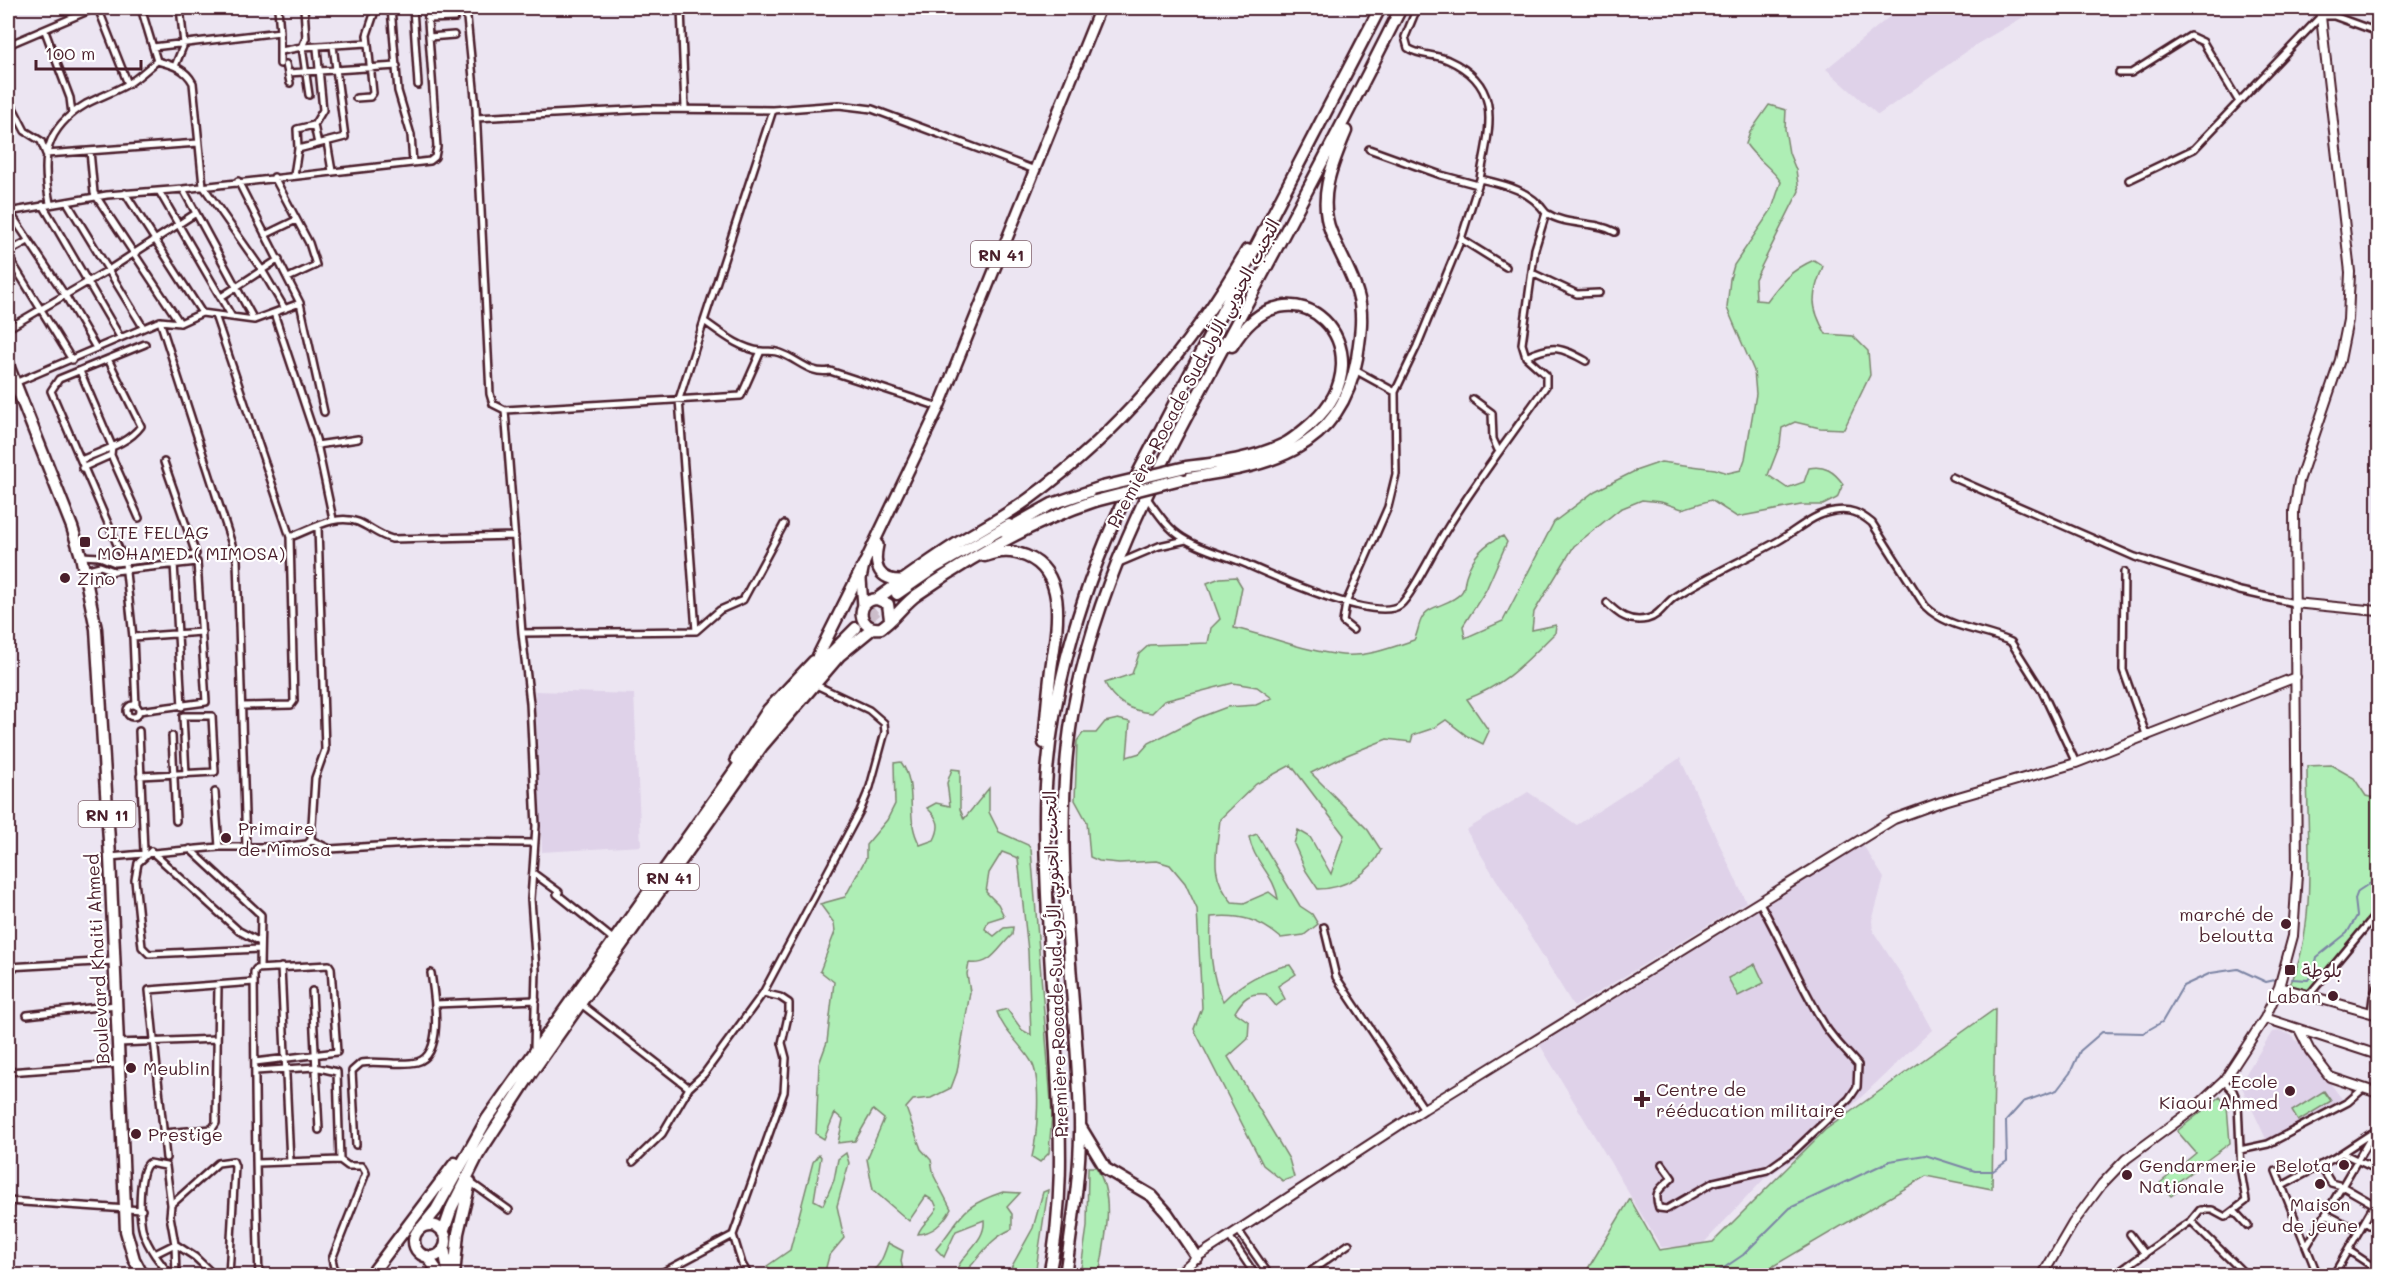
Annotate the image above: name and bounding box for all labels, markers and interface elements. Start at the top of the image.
scale bar [36,33,141,71]
text: 100 m [45,41,95,65]
street label: Première Rocade Sud التجنب الجنوبي الأول [1101,214,1290,534]
road number: RN 41 [971,241,1031,267]
place label: CITE FELLAG MOHAMED ( MIMOSA) [97,520,285,565]
marker: CITE FELLAG MOHAMED ( MIMOSA) [78,535,92,549]
place label: Zino [77,566,116,590]
marker: Zino [58,571,72,585]
street label: Première Rocade Sud التجنب الجنوبي الأول [1037,790,1078,1138]
road number: RN 11 [78,801,136,827]
place label: Primaire de Mimosa [238,816,331,861]
marker: Primaire de Mimosa [219,831,233,845]
street label: Boulevard Khaiti Ahmed [80,853,114,1065]
road number: RN 41 [639,864,699,890]
place label: marché de beloutta [2179,902,2274,947]
marker: marché de beloutta [2279,917,2293,931]
place label: بلوطة [2302,958,2342,983]
marker: بلوطة [2283,963,2297,977]
place label: Laban [2268,984,2321,1008]
marker: Laban [2326,989,2340,1003]
place label: Meublin [143,1056,210,1080]
marker: Meublin [124,1061,138,1075]
place label: Ecole Kiaoui Ahmed [2159,1069,2278,1114]
place label: Centre de rééducation militaire [1656,1077,1845,1122]
marker: Ecole Kiaoui Ahmed [2283,1084,2297,1098]
marker: Centre de rééducation militaire [1633,1090,1651,1108]
place label: Prestige [148,1122,223,1146]
marker: Prestige [129,1127,143,1141]
place label: Gendarmerie Nationale [2139,1153,2256,1198]
place label: Belota [2275,1153,2332,1177]
marker: Belota [2337,1158,2351,1172]
marker: Gendarmerie Nationale [2120,1168,2134,1182]
marker: Maison de jeune [2313,1177,2327,1191]
place label: Maison de jeune [2282,1192,2358,1237]

